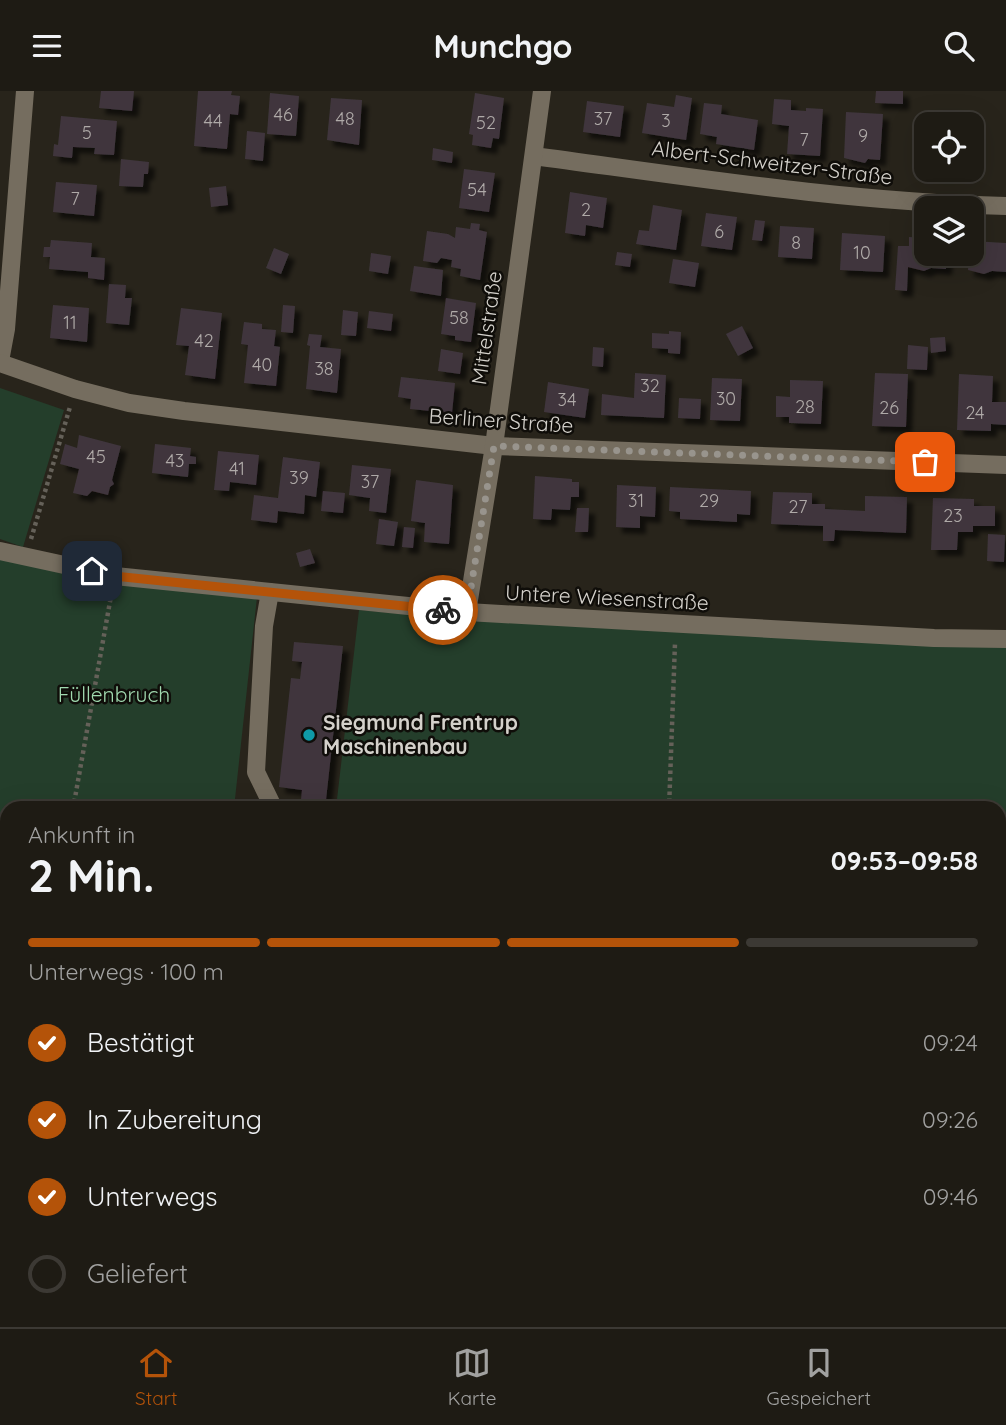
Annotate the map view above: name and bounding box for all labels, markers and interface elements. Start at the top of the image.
text: Munchgo [433,26,573,66]
icon: menu [28,27,66,65]
icon: search [940,27,978,65]
house number: 46 [273,103,293,126]
house number: 48 [335,107,355,130]
house number: 37 [594,107,612,130]
house number: 44 [204,109,222,132]
house number: 3 [661,109,671,132]
house number: 52 [476,111,496,134]
map controls [914,112,984,266]
button: locate [914,112,984,182]
house number: 5 [82,121,92,144]
house number: 9 [858,124,868,147]
house number: 7 [799,128,809,151]
street label: Albert-Schweitzer-Straße [650,134,894,190]
house number: 54 [467,178,487,201]
house number: 7 [70,187,80,210]
button: layers [914,196,984,266]
house number: 2 [581,198,591,221]
house number: 6 [714,220,724,243]
house number: 8 [791,231,801,254]
house number: 10 [853,241,871,264]
street label: Mittelstraße [465,269,507,387]
house number: 58 [449,306,469,329]
house number: 11 [63,311,77,334]
house number: 42 [194,329,214,352]
house number: 40 [252,353,272,376]
house number: 38 [314,357,334,380]
house number: 32 [640,374,660,397]
house number: 30 [716,387,736,410]
house number: 34 [558,388,576,411]
house number: 28 [795,395,815,418]
house number: 26 [879,396,899,419]
house number: 24 [965,401,985,424]
street label: Berliner Straße [428,402,574,438]
pin [895,432,955,492]
icon: bag [906,443,944,481]
house number: 45 [86,445,106,468]
house number: 43 [166,449,184,472]
house number: 41 [229,457,245,480]
house number: 39 [289,466,309,489]
house number: 37 [361,470,379,493]
house number: 31 [628,489,644,512]
house number: 29 [699,489,719,512]
house number: 27 [789,495,807,518]
house number: 23 [943,504,963,527]
pin [62,541,122,601]
icon: home [73,552,111,590]
courier [408,575,478,645]
street label: Untere Wiesenstraße [505,579,710,615]
icon: bike [424,591,462,629]
park label: Füllenbruch [58,681,170,707]
place label: Siegmund Frentrup Maschinenbau [323,709,518,759]
marker: Siegmund Frentrup Maschinenbau [301,727,317,743]
text: Ankunft in [28,820,135,849]
text: 09:53–09:58 [831,844,978,877]
text: 2 Min. [28,846,154,904]
text: Unterwegs · 100 m [28,957,224,986]
icon: check [28,1024,66,1062]
text: Bestätigt [87,1026,195,1059]
text: 09:24 [923,1028,978,1057]
icon: check [28,1101,66,1139]
text: In Zubereitung [87,1103,262,1136]
text: 09:26 [922,1105,978,1134]
icon: check [28,1178,66,1216]
text: Unterwegs [87,1180,218,1213]
text: 09:46 [923,1182,978,1211]
text: Geliefert [87,1257,188,1290]
tab: Start [135,1344,177,1410]
tab: Karte [448,1344,496,1410]
tab: Gespeichert [767,1344,871,1410]

